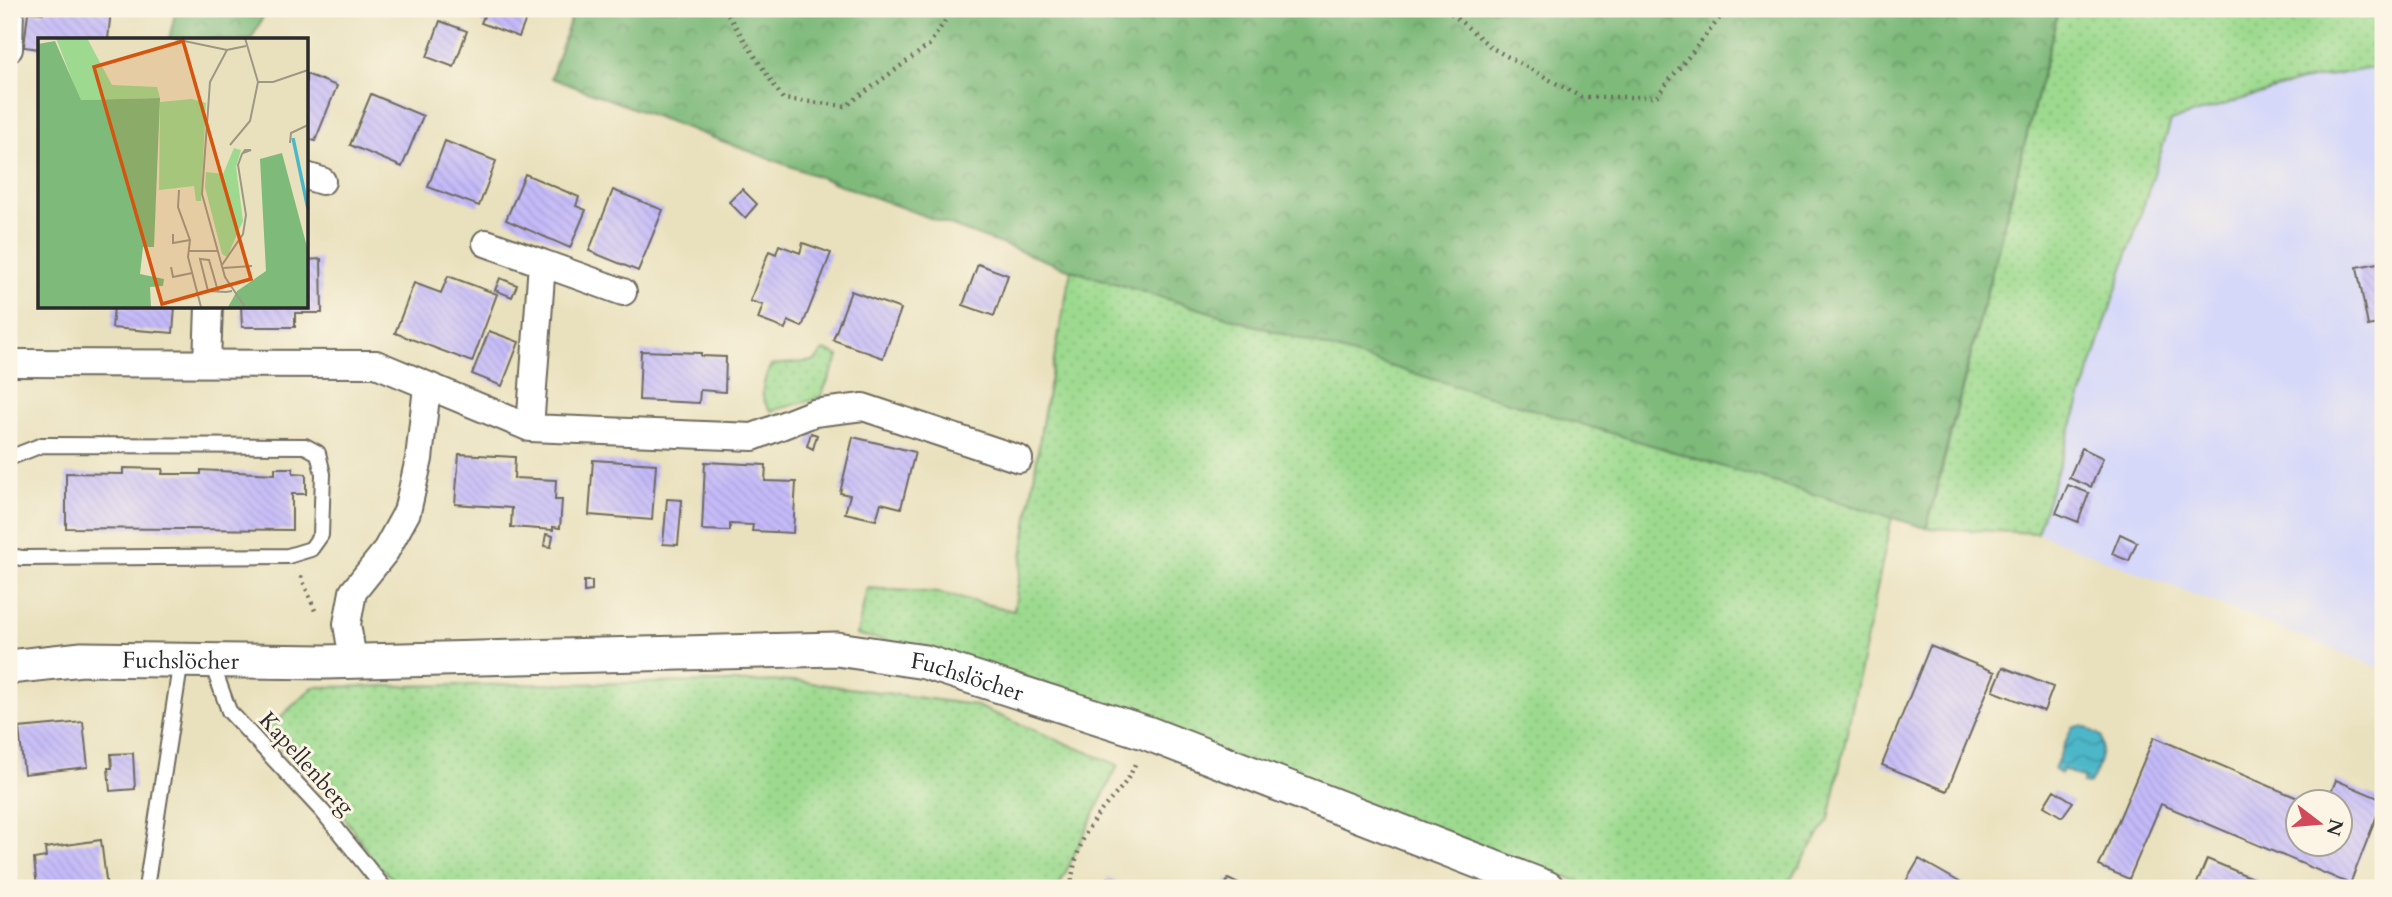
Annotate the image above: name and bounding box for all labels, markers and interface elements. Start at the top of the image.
inset map [38,38,308,308]
street label: Fuchslöcher [122,644,240,677]
street label: Fuchslöcher [909,645,1028,709]
street label: Kapellenberg [252,705,361,822]
north arrow [2284,788,2354,858]
text: N [2319,816,2349,839]

